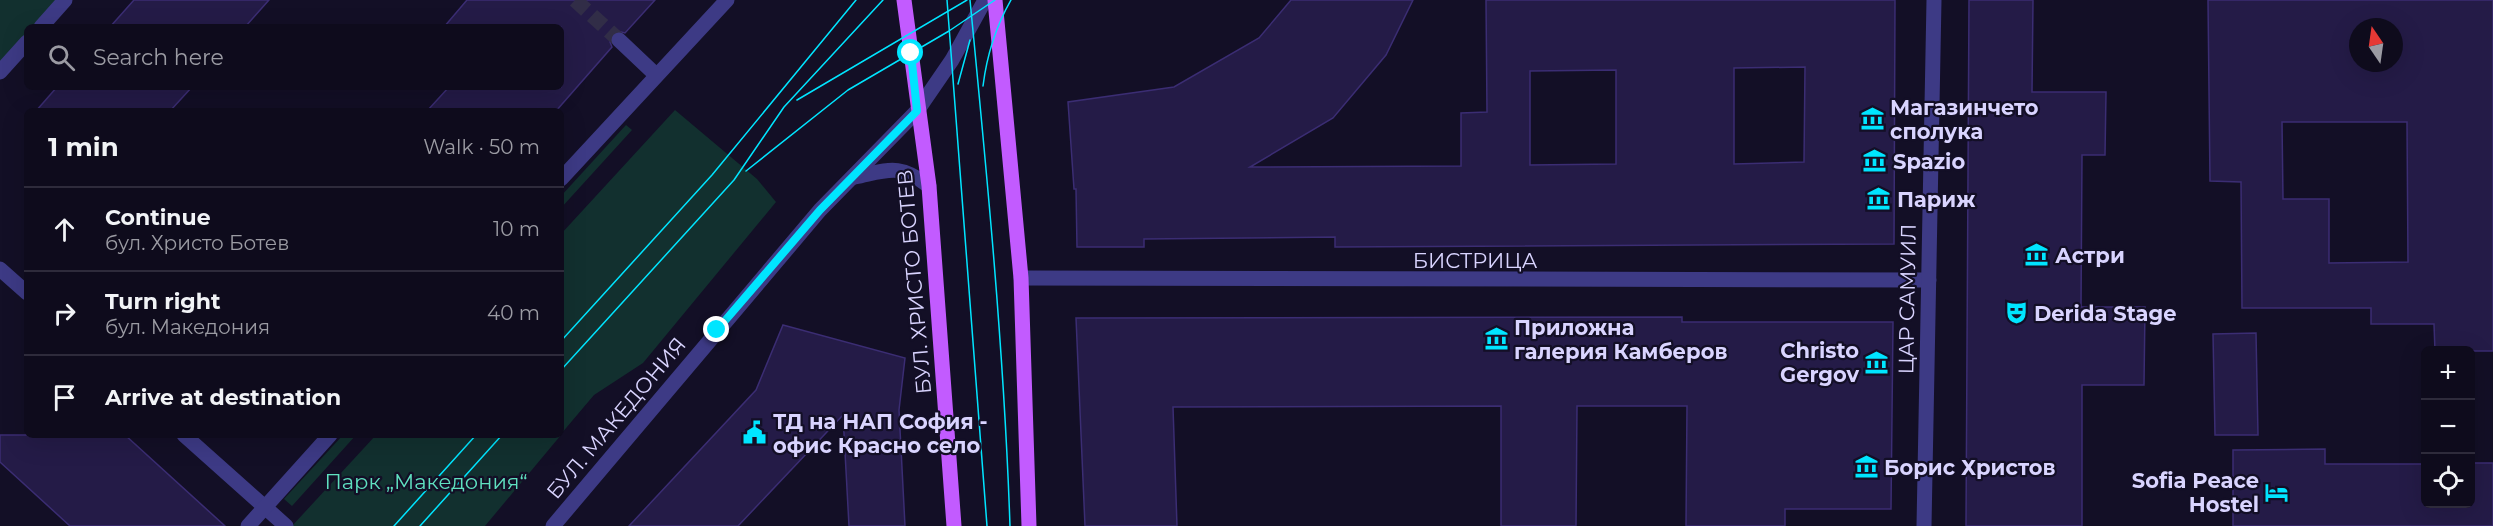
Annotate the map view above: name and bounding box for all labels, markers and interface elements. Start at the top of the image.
north arrow [2349,18,2403,72]
search box [24,24,564,90]
route start [897,39,923,65]
icon: search [45,41,78,74]
text: Search here [93,44,224,71]
place label: Магазинчето сполука [1890,95,2039,144]
museum icon: Магазинчето сполука [1859,106,1885,132]
text: 1 min [48,131,119,163]
text: Walk · 50 m [423,135,540,159]
museum icon: Spazio [1862,148,1888,174]
place label: Spazio [1893,149,1965,174]
street label: БУЛ. ХРИСТО БОТЕВ [892,169,936,395]
museum icon: Париж [1866,186,1892,212]
place label: Париж [1897,187,1976,212]
text: Continue [105,204,211,231]
icon: ahead [48,213,81,246]
text: 10 m [493,217,540,241]
street label: ЦАР САМУИЛ [1893,223,1921,375]
text: бул. Христо Ботев [105,231,289,255]
museum icon: Астри [2024,242,2050,268]
place label: Астри [2055,243,2125,268]
street label: БИСТРИЦА [1413,248,1538,273]
text: Turn right [105,288,220,315]
icon: right [48,297,81,330]
theatre icon: Derida Stage [2003,300,2029,326]
text: 40 m [487,301,540,325]
place label: Derida Stage [2034,301,2176,326]
text: бул. Македония [105,315,270,339]
place label: Приложна галерия Камберов [1514,315,1727,364]
route end [703,316,729,342]
museum icon: Приложна галерия Камберов [1483,326,1509,352]
street label: БУЛ. МАКЕДОНИЯ [541,332,691,504]
place label: Christo Gergov [1780,338,1859,387]
map controls [2421,346,2475,508]
button: + [2421,346,2475,400]
museum icon: Christo Gergov [1864,349,1890,375]
icon: arrive [48,381,81,414]
text: Arrive at destination [105,384,341,411]
button: − [2421,400,2475,454]
place label: ТД на НАП София - офис Красно село [773,409,988,458]
public building icon: ТД на НАП София - офис Красно село [742,420,768,446]
museum icon: Борис Христов [1853,454,1879,480]
button: locate [2421,454,2475,508]
place label: Борис Христов [1884,455,2056,480]
place label: Sofia Peace Hostel [2132,468,2259,517]
park label: Парк „Македония“ [324,469,528,494]
hotel icon: Sofia Peace Hostel [2264,479,2290,505]

